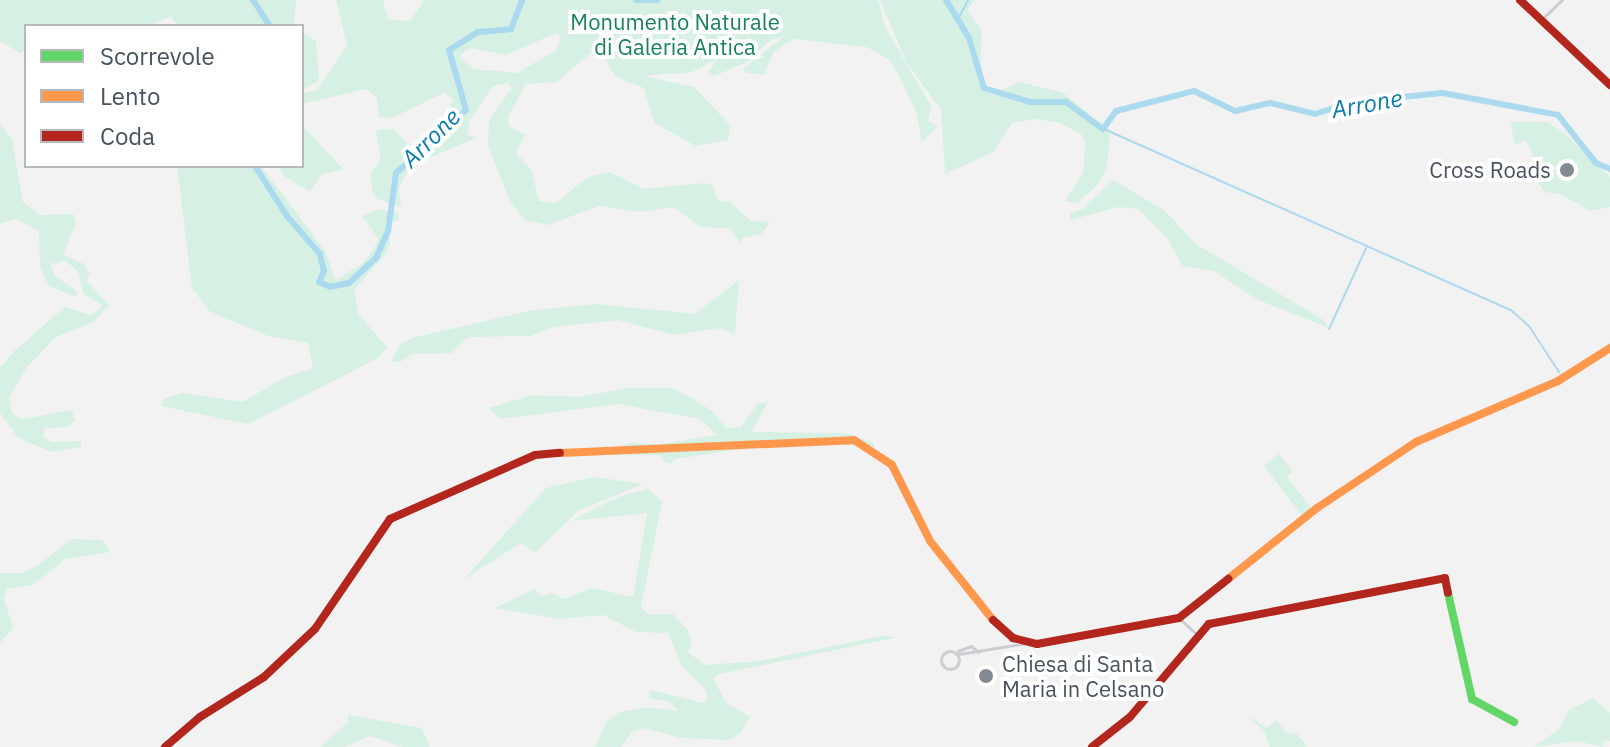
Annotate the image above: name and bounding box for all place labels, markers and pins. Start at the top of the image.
place label: Cross Roads [1429,157,1551,183]
marker: Cross Roads [1558,161,1576,179]
place label: Chiesa di Santa Maria in Celsano [1002,650,1164,702]
marker: Chiesa di Santa Maria in Celsano [977,667,995,685]

